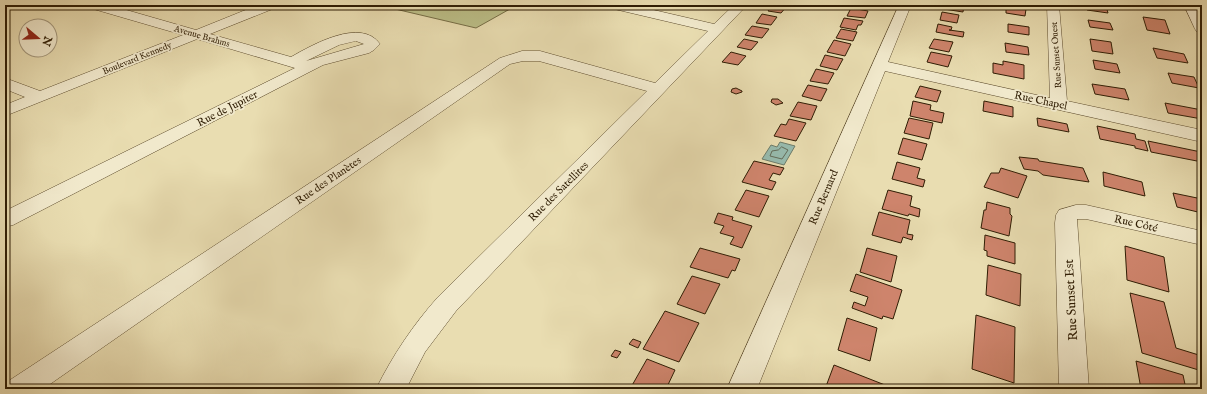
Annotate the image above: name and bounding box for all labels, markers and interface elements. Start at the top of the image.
north arrow [18,18,58,58]
street label: Rue Sunset Ouest [1049,21,1064,89]
street label: Avenue Brahms [172,23,231,50]
text: N [38,33,55,48]
street label: Boulevard Kennedy [101,39,174,77]
street label: Rue de Jupiter [195,88,260,130]
street label: Rue Chapel [1013,89,1069,113]
street label: Rue des Planètes [293,154,364,208]
street label: Rue des Satellites [526,159,592,225]
street label: Rue Bernard [806,168,842,227]
street label: Rue Côté [1113,212,1159,236]
street label: Rue Sunset Est [1061,258,1082,341]

